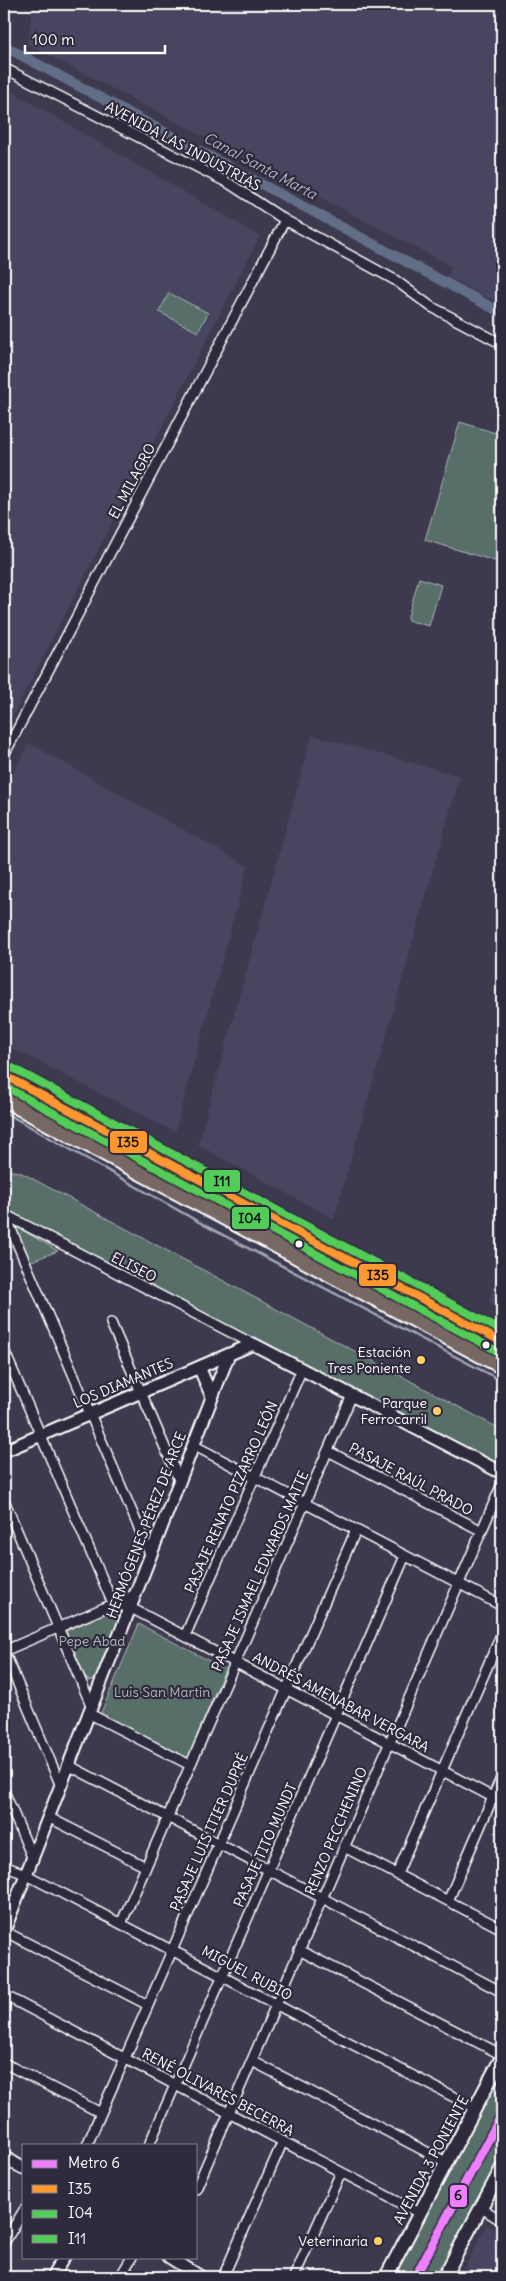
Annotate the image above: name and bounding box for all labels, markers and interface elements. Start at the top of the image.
scale bar [25,22,165,54]
text: 100 m [32,30,74,49]
street label: AVENIDA LAS INDUSTRIAS [102,97,264,195]
water label: Canal Santa Marta [200,128,321,204]
street label: EL MILAGRO [105,440,160,522]
line badge: I35 [109,1130,148,1154]
text: I35 [117,1133,139,1151]
line badge: I11 [203,1169,241,1193]
text: I11 [214,1172,230,1190]
line badge: I04 [231,1206,270,1230]
text: I04 [238,1209,262,1227]
unlabelled marker [294,1239,304,1249]
street label: ELISEO [108,1248,160,1286]
line badge: I35 [358,1263,397,1287]
text: I35 [367,1266,389,1284]
unlabelled marker [481,1340,491,1350]
place label: Estación Tres Poniente [327,1343,411,1377]
street label: LOS DIAMANTES [70,1354,176,1412]
marker: Estación Tres Poniente [415,1354,427,1366]
place label: Parque Ferrocarril [360,1394,427,1428]
street label: PASAJE RENATO PIZARRO LEÓN [180,1398,282,1596]
marker: Parque Ferrocarril [431,1405,443,1417]
street label: HERMÓGENES PÉREZ DE ARCE [102,1429,190,1621]
street label: PASAJE RAÚL PRADO [346,1439,476,1519]
street label: PASAJE ISMAEL EDWARDS MATTE [207,1468,313,1674]
park label: Pepe Abad [58,1632,126,1650]
street label: ANDRÉS AMENABAR VERGARA [250,1648,432,1756]
park label: Luis San Martín [114,1683,210,1701]
street label: PASAJE LUIS ITIER DUPRÉ [166,1750,252,1914]
street label: RENZO PECCHENINO [301,1764,371,1898]
street label: PASAJE TITO MUNDT [229,1780,301,1910]
street label: MIGUEL RUBIO [198,1942,296,2005]
street label: RENÉ OLIVARES BECERRA [139,2044,297,2140]
street label: AVENIDA 3 PONIENTE [389,2092,473,2228]
legend [22,2144,198,2258]
text: Metro 6 [68,2153,120,2172]
text: I35 [68,2179,92,2198]
line badge: 6 [449,2184,468,2208]
text: 6 [454,2186,462,2204]
text: I04 [68,2203,93,2222]
text: I11 [68,2229,86,2248]
place label: Veterinaria [298,2232,368,2250]
marker: Veterinaria [372,2235,384,2247]

